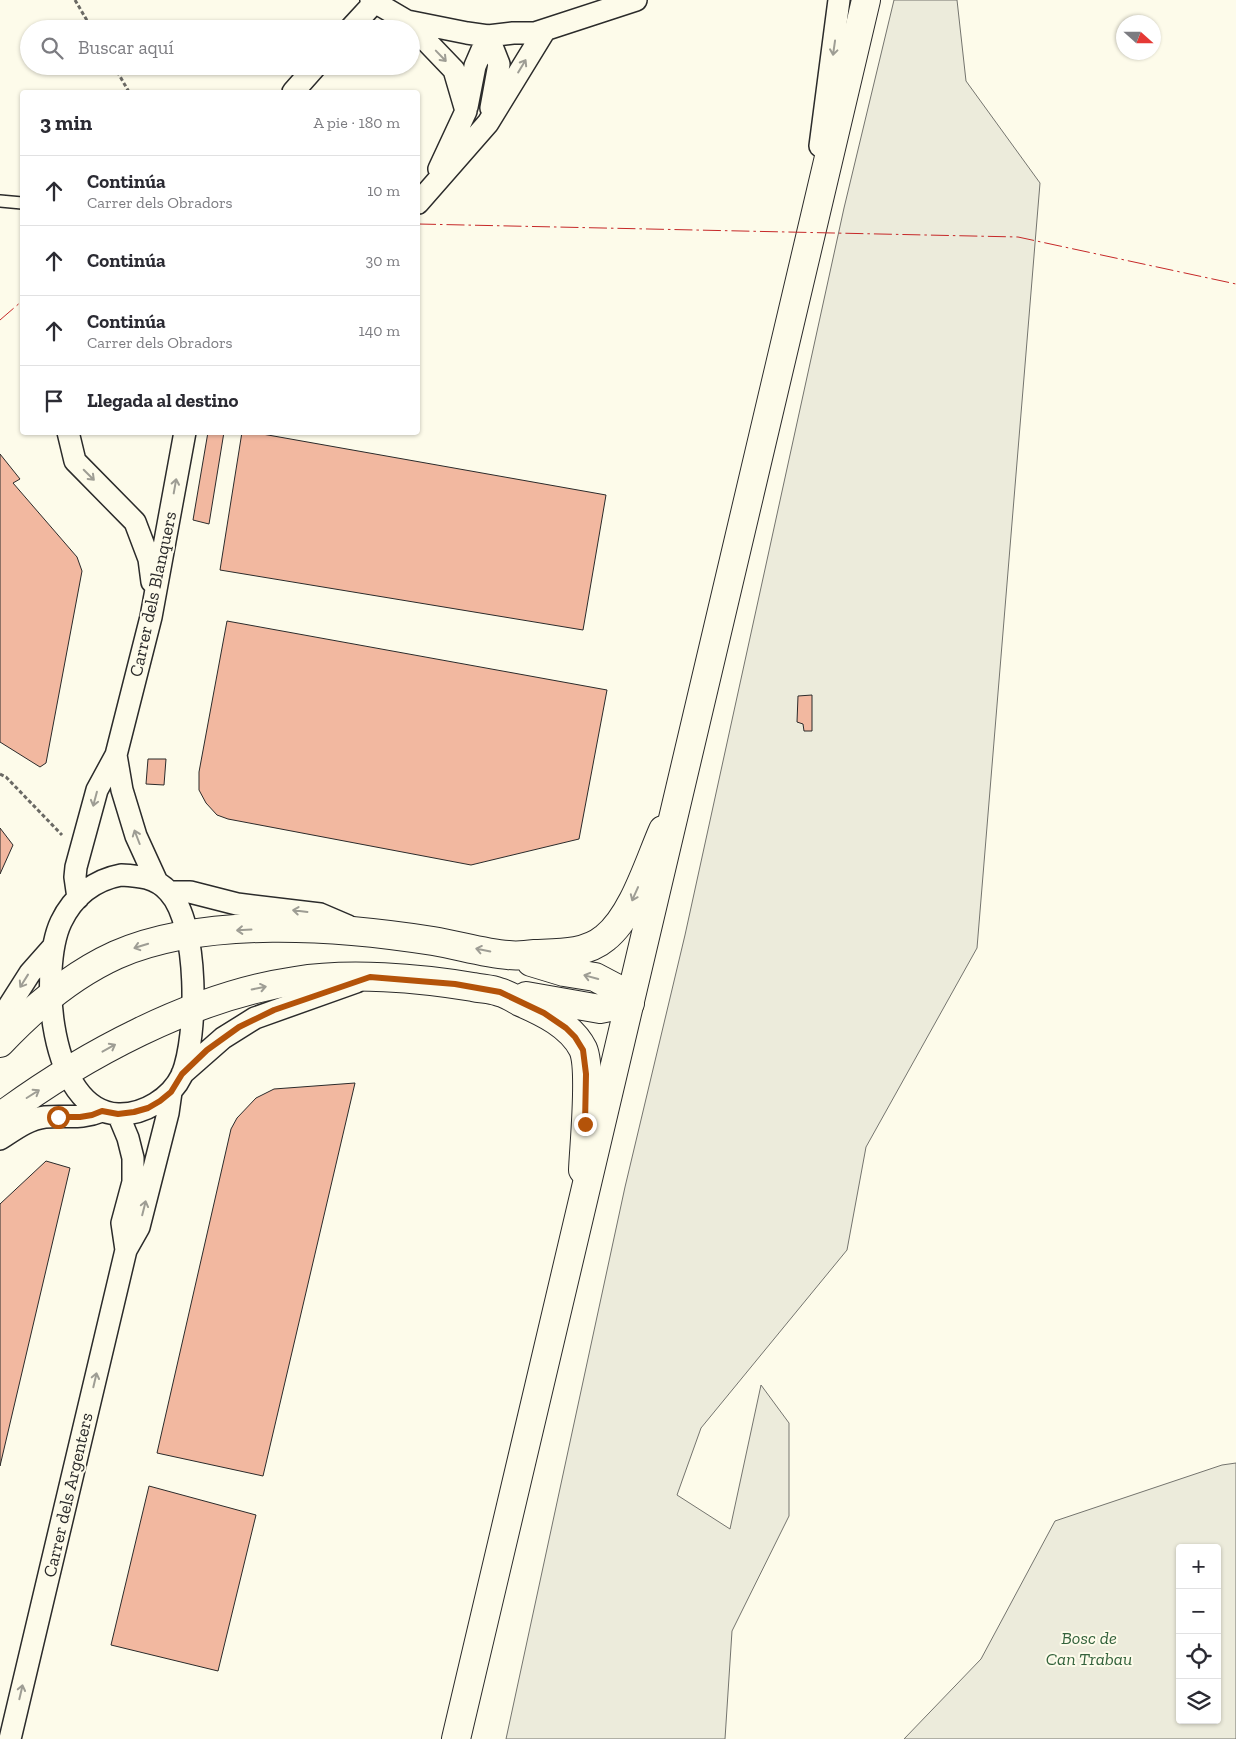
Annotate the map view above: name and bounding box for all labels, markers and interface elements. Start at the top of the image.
north arrow [1116,15,1161,60]
search box [20,20,420,75]
icon: search [38,34,66,62]
text: Buscar aquí [78,36,174,59]
one-way arrow [829,40,839,56]
one-way arrow [435,50,447,62]
one-way arrow [517,60,527,74]
text: 3 min [40,110,92,135]
text: A pie · 180 m [314,113,400,132]
text: Continúa [87,170,166,193]
icon: ahead [40,177,68,205]
text: 10 m [367,181,400,200]
text: Carrer dels Obradors [87,193,233,212]
icon: ahead [40,247,68,275]
text: Continúa [87,249,166,272]
text: 30 m [366,251,400,270]
text: Continúa [87,310,166,333]
icon: ahead [40,317,68,345]
text: 140 m [359,321,400,340]
text: Carrer dels Obradors [87,333,233,352]
icon: arrive [40,387,68,415]
text: Llegada al destino [87,389,238,412]
one-way arrow [83,468,95,481]
one-way arrow [171,478,181,494]
street label: Carrer dels Blanquers [125,509,181,679]
one-way arrow [90,790,99,806]
one-way arrow [132,830,141,845]
one-way arrow [630,886,640,901]
one-way arrow [292,906,308,916]
one-way arrow [236,925,252,934]
one-way arrow [133,942,149,952]
one-way arrow [475,945,491,955]
one-way arrow [583,972,599,981]
one-way arrow [19,974,29,988]
one-way arrow [251,982,267,992]
one-way arrow [101,1043,116,1052]
one-way arrow [25,1089,39,1099]
route start [47,1106,70,1129]
route end [574,1113,597,1136]
one-way arrow [140,1200,149,1216]
one-way arrow [91,1373,100,1389]
street label: Carrer dels Argenters [38,1410,98,1579]
map controls [1176,1544,1221,1724]
button: + [1176,1544,1221,1589]
button: − [1176,1589,1221,1634]
park label: Bosc de Can Trabau [1046,1627,1132,1670]
button: locate [1176,1634,1221,1679]
button: layers [1176,1679,1221,1724]
one-way arrow [17,1684,26,1700]

